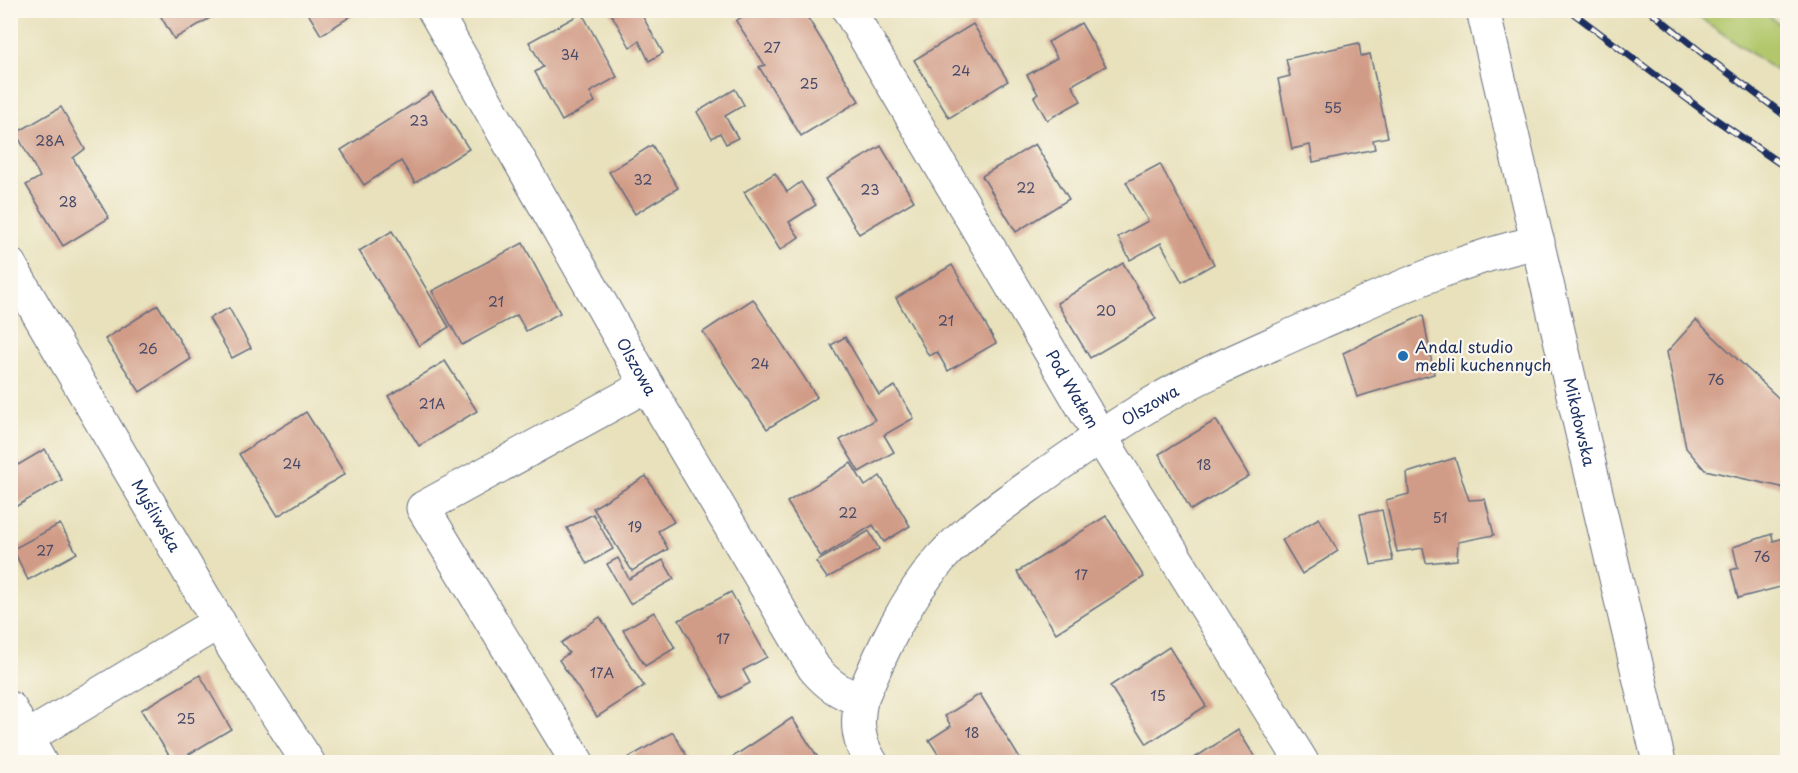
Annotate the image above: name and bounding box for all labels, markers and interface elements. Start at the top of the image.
house number: 27 [763,37,781,58]
house number: 34 [561,44,579,65]
house number: 24 [952,60,970,81]
house number: 25 [800,73,818,94]
house number: 55 [1324,97,1342,118]
house number: 23 [410,110,428,131]
house number: 28A [35,130,65,151]
house number: 32 [634,169,652,190]
house number: 22 [1017,177,1035,198]
house number: 23 [861,179,879,200]
house number: 28 [59,191,77,212]
house number: 21 [488,291,504,312]
house number: 20 [1096,300,1116,321]
house number: 21 [938,310,954,331]
street label: Olszowa [611,333,664,400]
place label: Andal studio mebli kuchennych [1415,334,1551,376]
house number: 26 [138,338,158,359]
street label: Pod Wałem [1041,345,1106,433]
marker: Andal studio mebli kuchennych [1396,349,1410,363]
house number: 24 [751,353,769,374]
house number: 76 [1708,369,1725,390]
street label: Mikołowska [1558,375,1602,468]
street label: Olszowa [1116,378,1183,431]
house number: 21A [419,393,445,414]
house number: 24 [283,453,301,474]
house number: 18 [1196,454,1212,475]
street label: Myśliwska [126,474,188,556]
house number: 22 [839,502,857,523]
house number: 51 [1433,507,1447,528]
house number: 19 [628,516,642,537]
house number: 27 [36,540,54,561]
house number: 76 [1754,546,1771,567]
house number: 17 [1074,564,1088,585]
house number: 17 [716,628,730,649]
house number: 17A [590,662,615,683]
house number: 15 [1150,685,1166,706]
house number: 25 [177,708,195,729]
house number: 18 [964,722,980,743]

